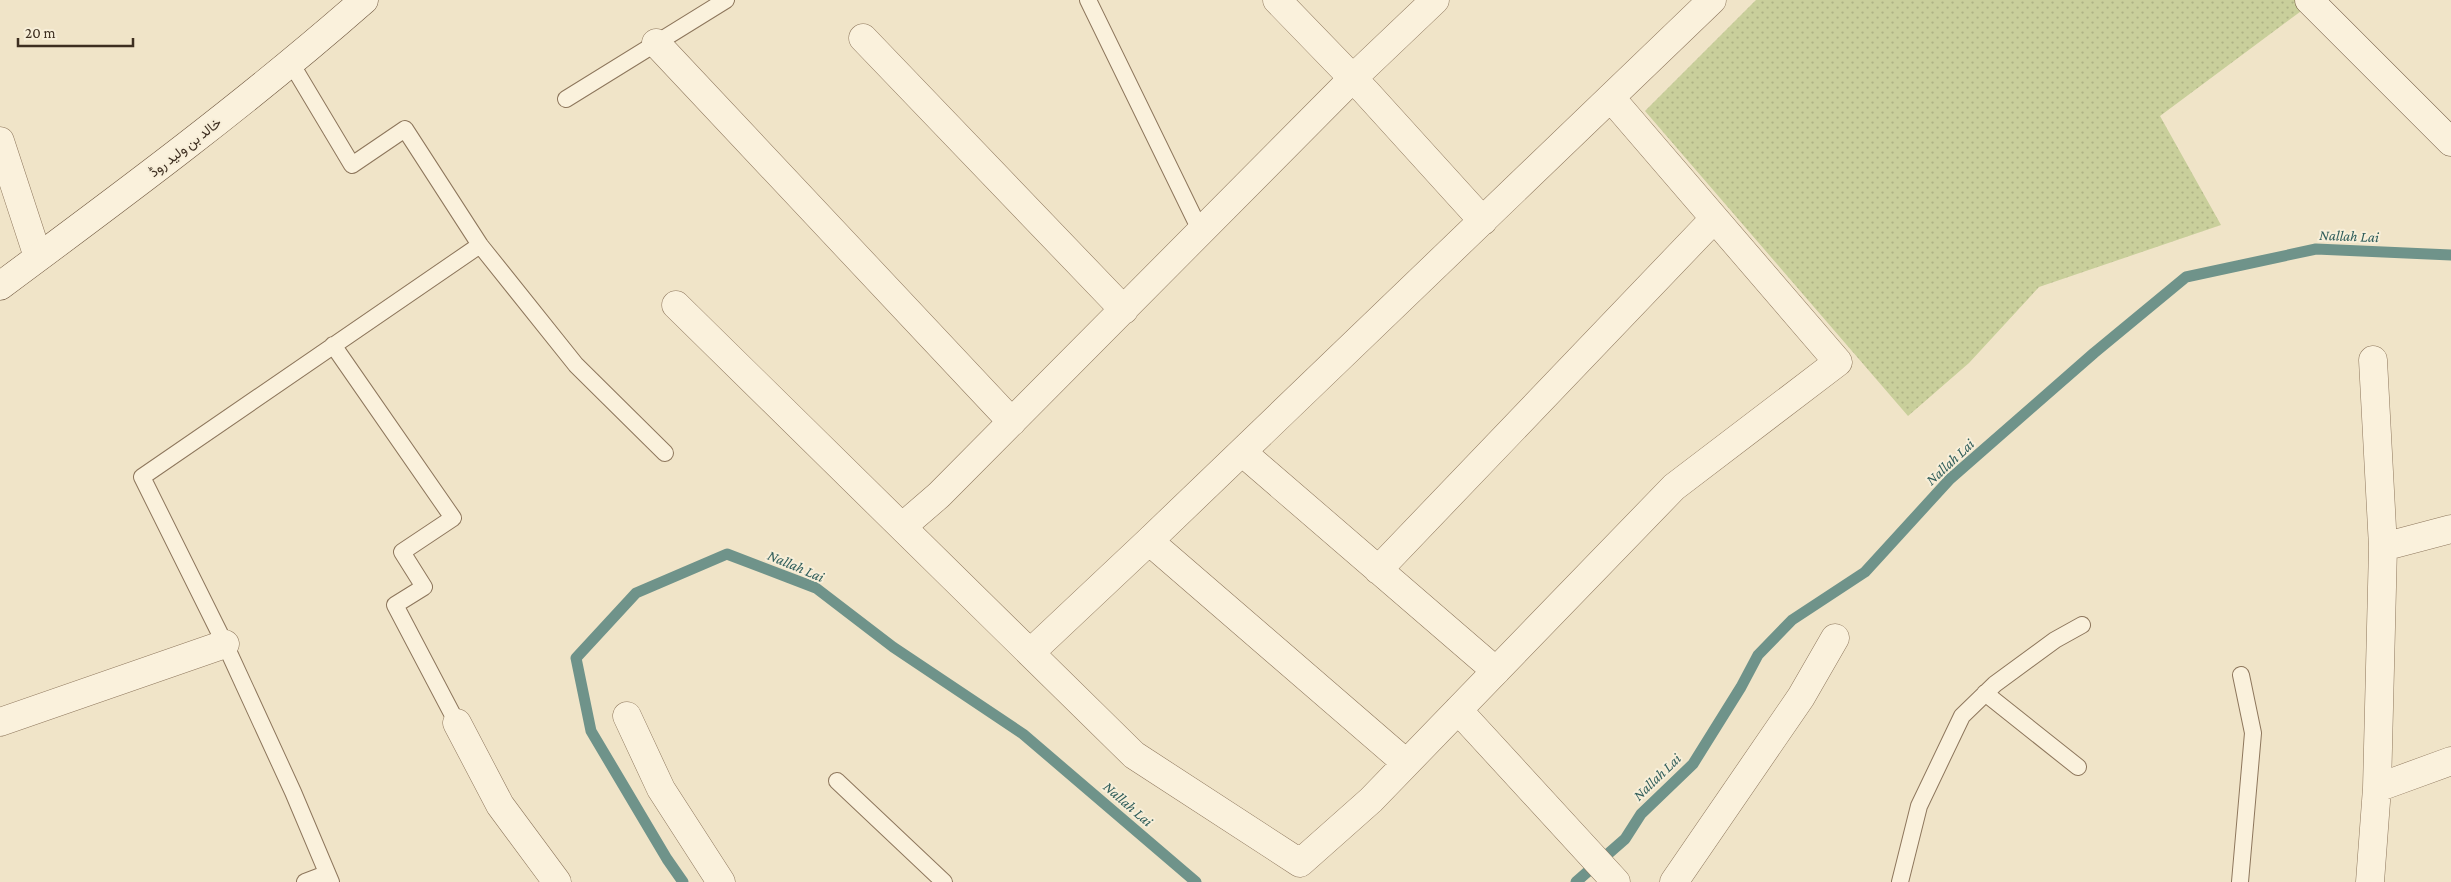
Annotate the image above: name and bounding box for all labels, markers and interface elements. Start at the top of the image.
scale bar [18,15,132,47]
text: 20 m [25,25,56,41]
street label: خالد بن ولید روڈ [146,114,225,181]
water label: Nallah Lai [2319,227,2380,245]
water label: Nallah Lai [1923,435,1978,488]
water label: Nallah Lai [765,547,828,585]
water label: Nallah Lai [1630,750,1685,804]
water label: Nallah Lai [1100,778,1157,830]

